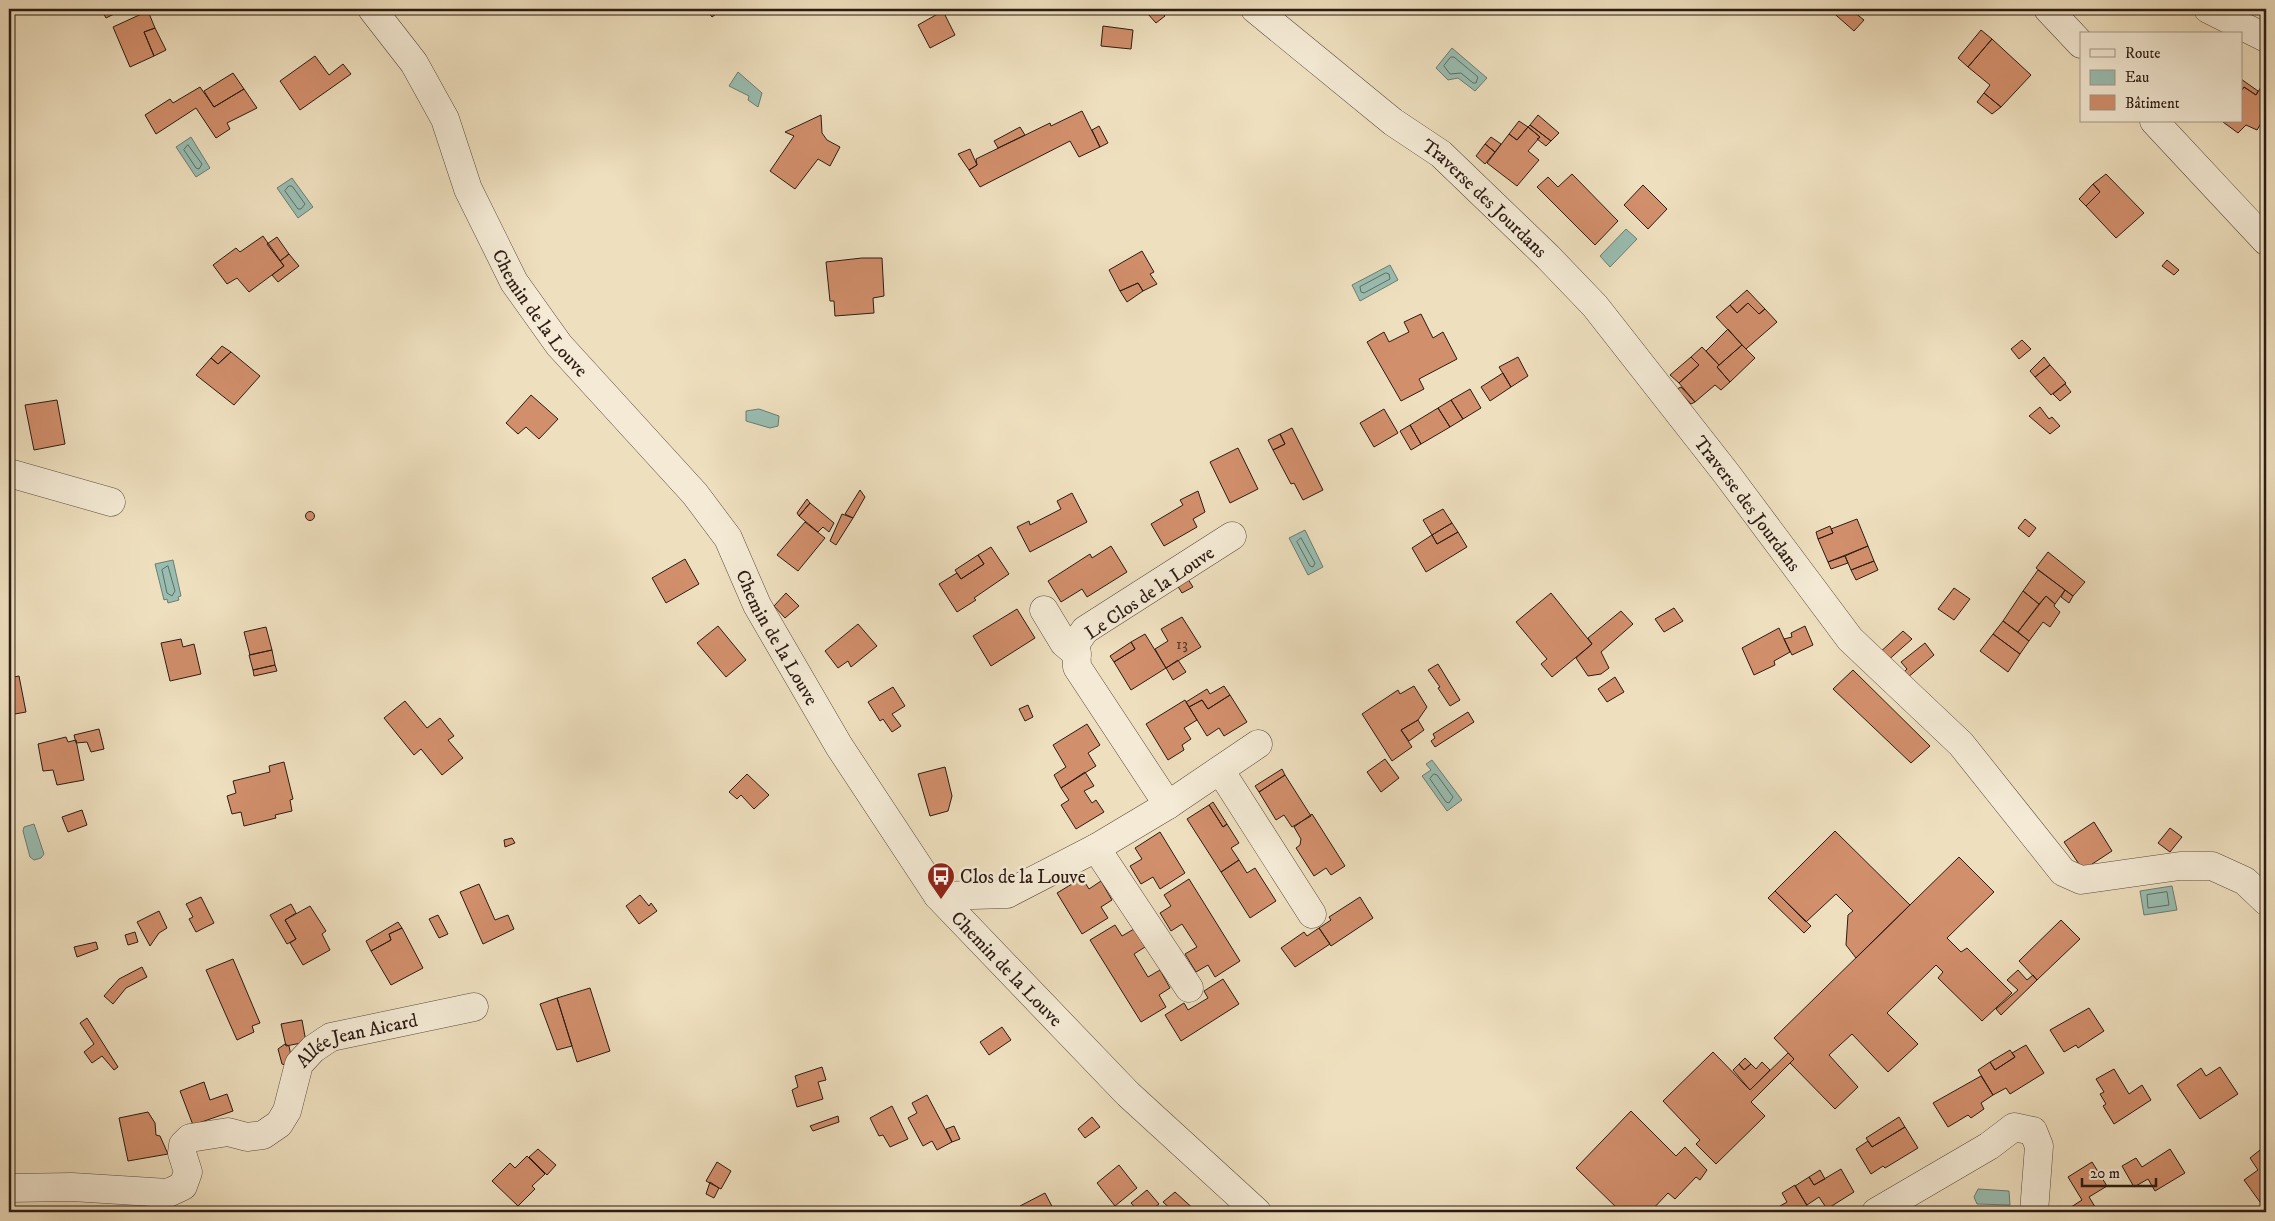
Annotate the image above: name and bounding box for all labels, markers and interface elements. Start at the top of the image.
legend [2080,32,2242,122]
text: Route [2125,44,2160,63]
text: Eau [2125,68,2149,87]
text: Bâtiment [2125,94,2180,113]
street label: Traverse des Jourdans [1417,135,1551,263]
street label: Chemin de la Louve [487,246,592,382]
street label: Traverse des Jourdans [1688,432,1805,576]
street label: Le Clos de la Louve [1081,541,1219,645]
street label: Chemin de la Louve [730,566,823,710]
house number: 13 [1176,634,1188,654]
bus stop icon: Clos de la Louve [926,861,956,900]
place label: Clos de la Louve [960,866,1086,889]
street label: Chemin de la Louve [946,907,1067,1032]
street label: Allée Jean Aicard [292,1009,420,1073]
scale bar [2082,1156,2156,1188]
text: 20 m [2090,1164,2120,1183]

